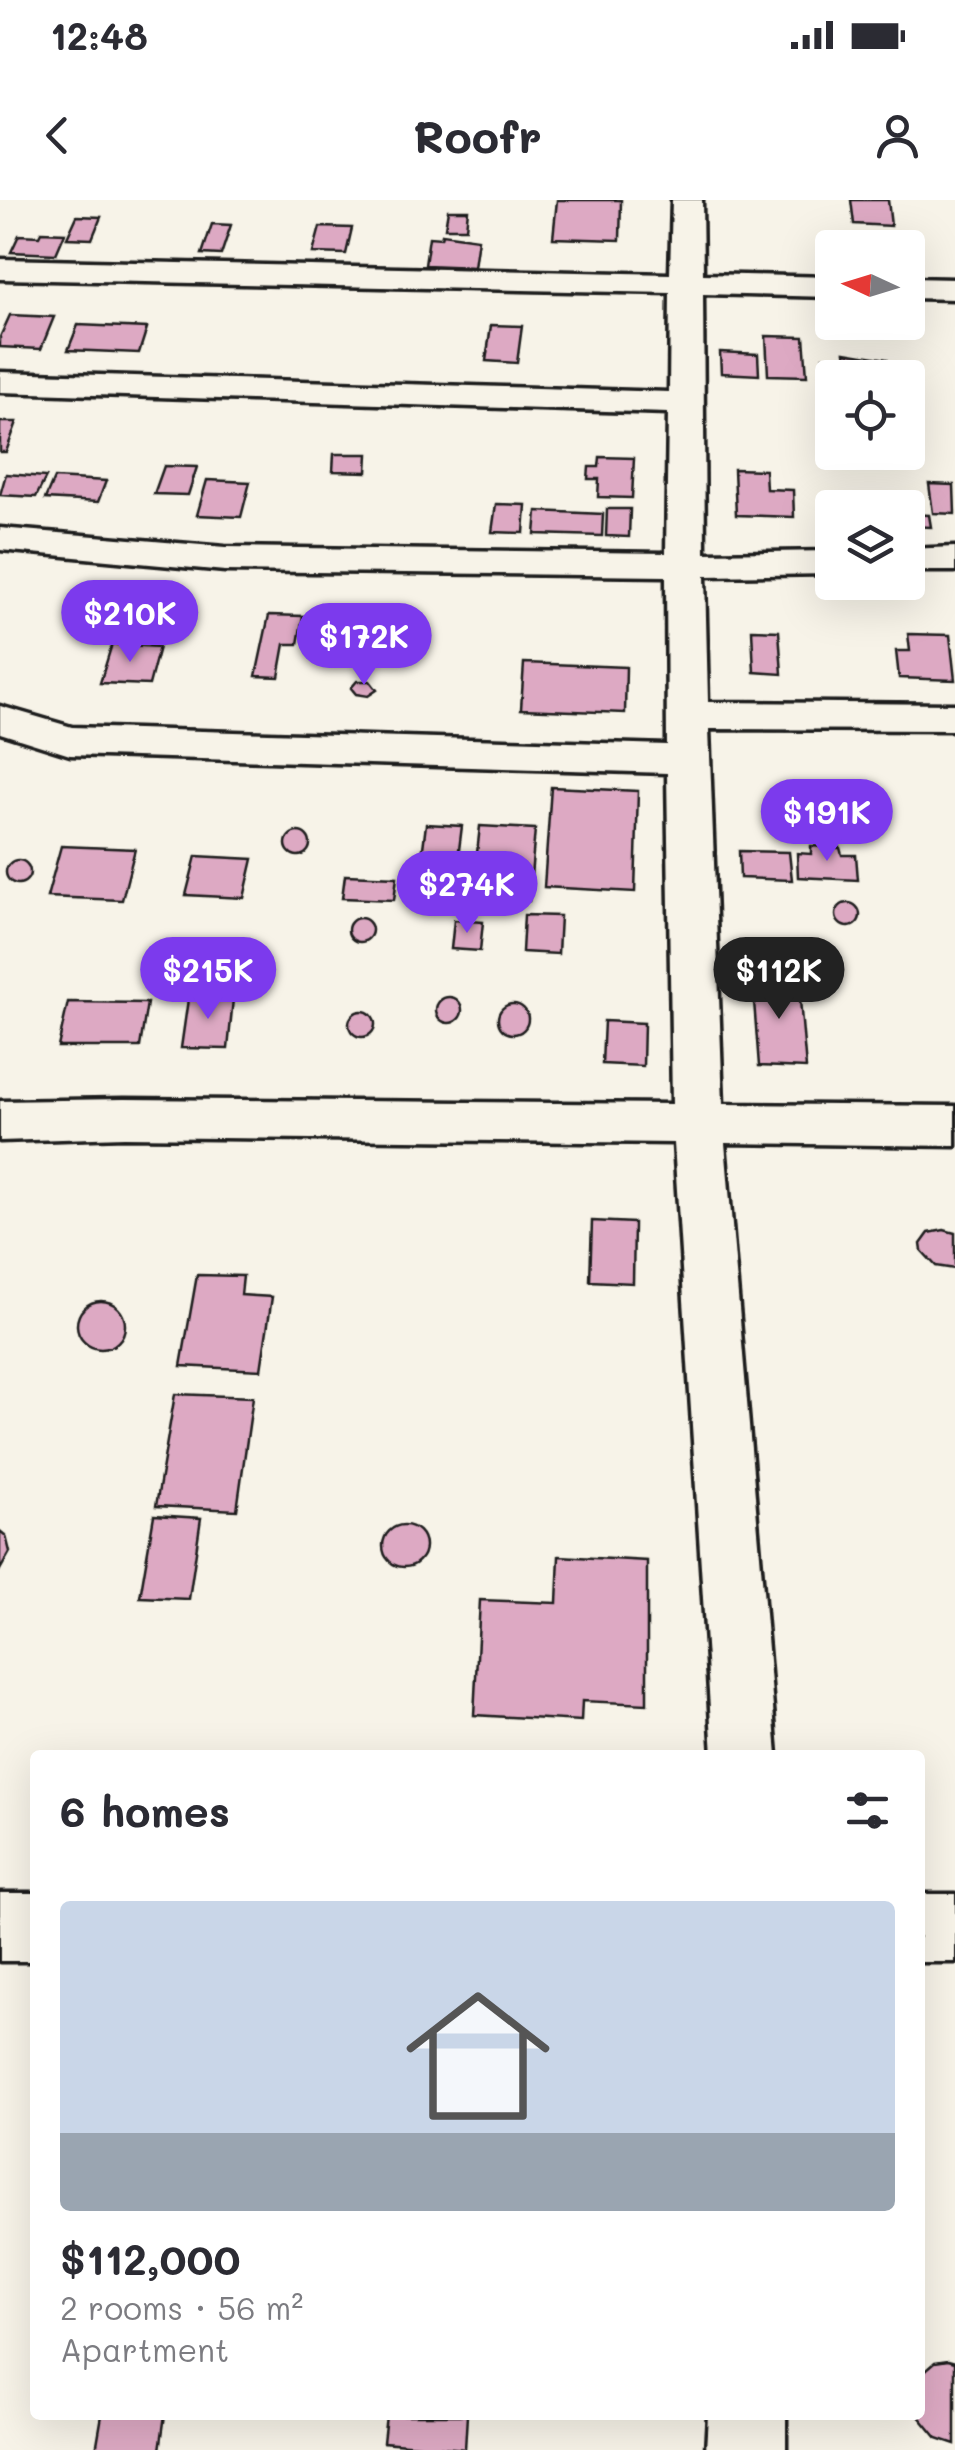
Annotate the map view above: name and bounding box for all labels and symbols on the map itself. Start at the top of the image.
north arrow [815,230,925,340]
pin: $210K [60,580,200,665]
pin: $172K [294,603,434,688]
pin: $191K [757,779,897,864]
pin: $274K [397,851,537,936]
pin: $215K [138,937,278,1022]
pin: $112K [709,937,849,1022]

